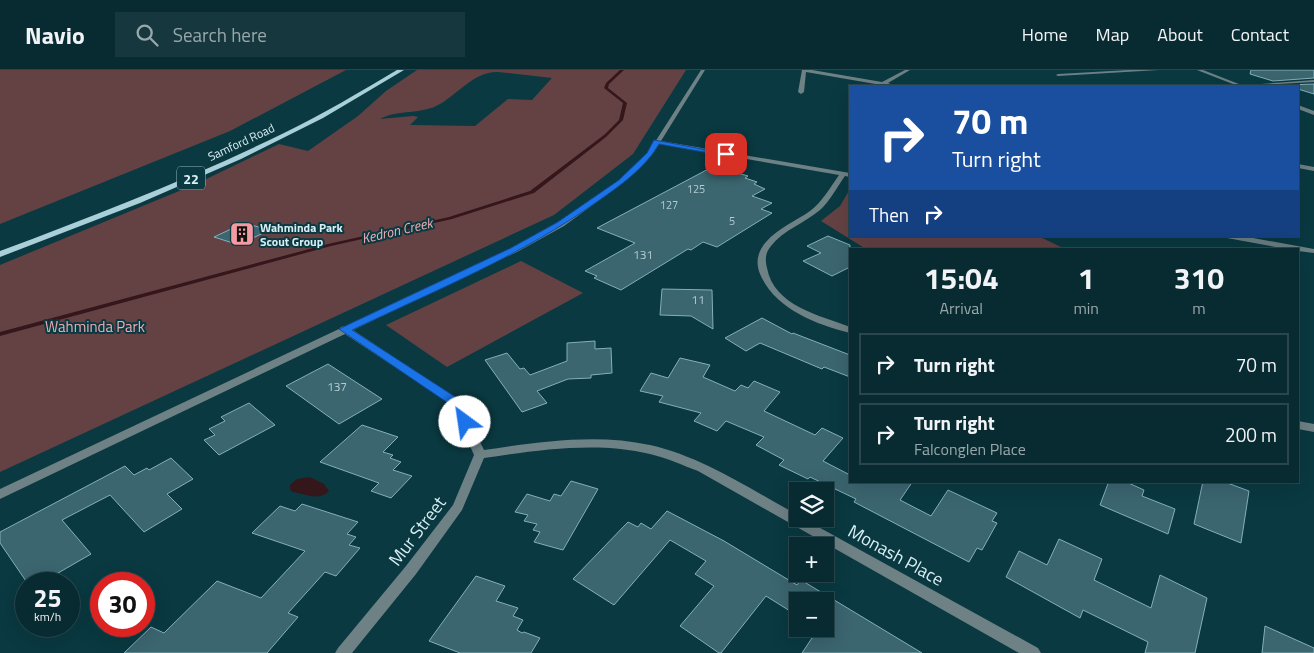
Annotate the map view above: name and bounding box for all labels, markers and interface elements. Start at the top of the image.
search box [115,12,465,57]
text: Navio [25,17,85,53]
text: Search here [173,20,267,49]
icon: search [133,21,161,49]
text: Home [1022,21,1068,48]
text: Map [1096,21,1129,48]
text: About [1157,21,1203,48]
text: Contact [1231,21,1289,48]
text: 70 m [952,94,1028,148]
icon: right [869,105,934,170]
street label: Samford Road [204,118,278,166]
pin [705,133,747,175]
icon: arrive [712,140,740,168]
text: Turn right [952,142,1041,176]
road number: 22 [177,166,205,190]
house number: 125 [687,181,705,197]
house number: 127 [660,197,678,213]
text: Then [869,200,909,229]
icon: right [919,200,947,228]
water label: Kedron Creek [359,211,436,248]
house number: 5 [729,213,735,229]
place label: Wahminda Park Scout Group [260,218,344,251]
building icon: Wahminda Park Scout Group [229,221,255,247]
house number: 131 [633,245,653,264]
text: 15:04 [924,255,999,301]
text: 1 [1078,255,1095,301]
text: 310 [1174,255,1224,301]
house number: 11 [691,290,705,309]
text: Arrival [940,296,983,320]
text: min [1073,296,1099,320]
text: m [1192,296,1206,320]
park label: Wahminda Park [45,315,145,338]
icon: right [871,350,899,378]
text: Turn right [914,350,995,379]
text: 70 m [1236,350,1277,379]
house number: 137 [327,377,347,396]
position arrow [438,395,490,447]
text: Turn right [914,408,995,437]
icon: right [871,420,899,448]
text: 200 m [1225,420,1277,449]
text: Falconglen Place [914,437,1026,461]
map controls [789,482,834,637]
button: layers [789,482,834,527]
street label: Mur Street [382,490,453,572]
street label: Monash Place [843,518,949,592]
button: + [789,537,834,582]
speed limit sign: 30 [90,572,155,637]
text: 25 [33,579,62,617]
button: − [789,592,834,637]
text: km/h [34,607,61,626]

